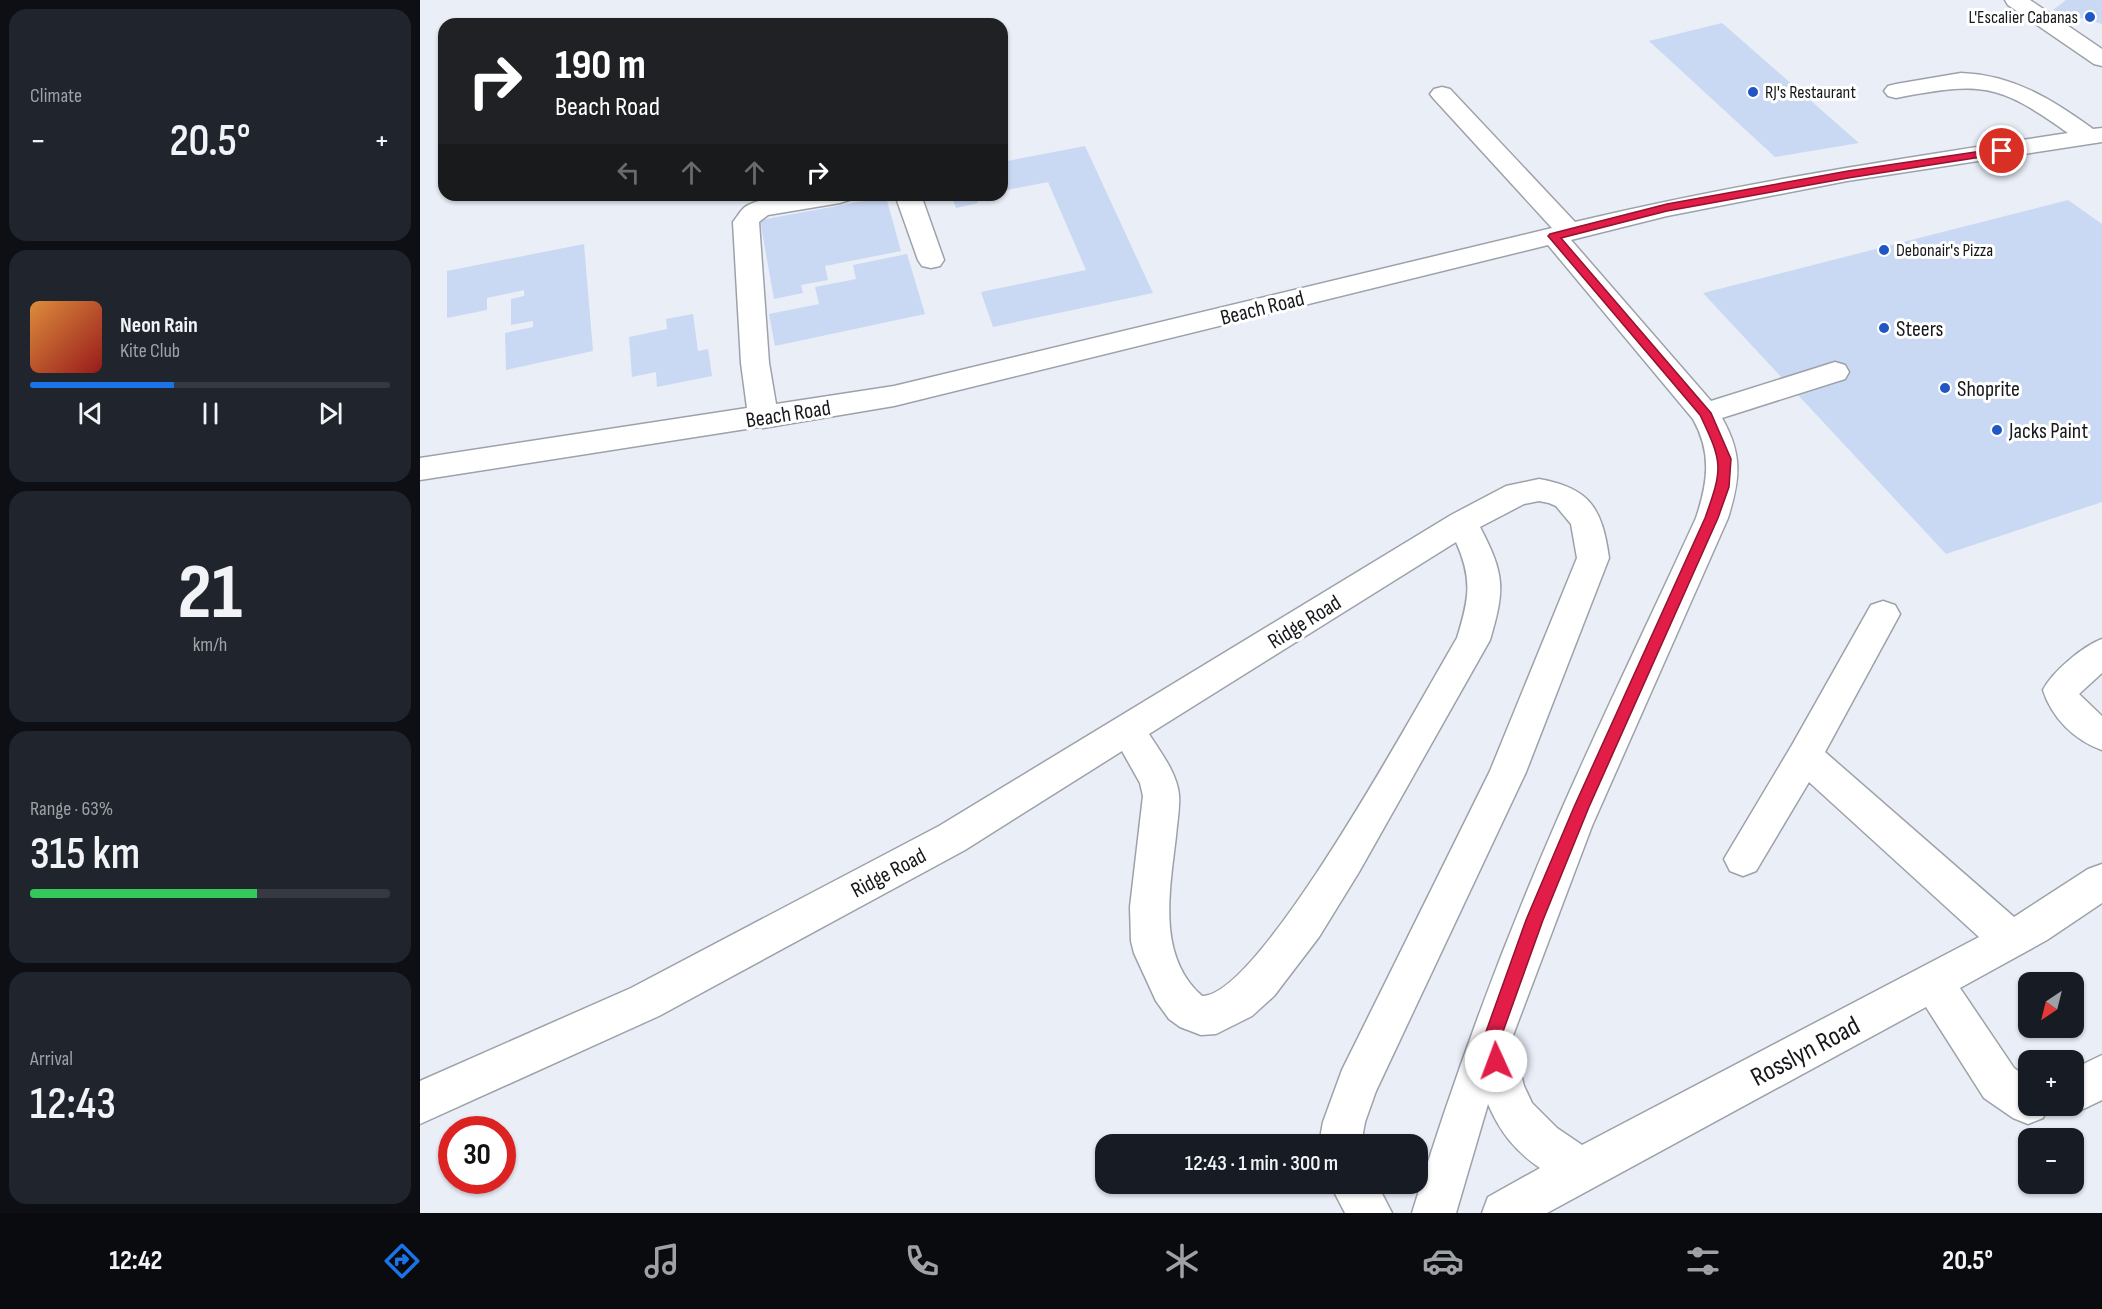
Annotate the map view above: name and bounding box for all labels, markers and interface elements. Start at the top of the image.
place label: L'Escalier Cabanas [1969,7,2078,28]
marker: L'Escalier Cabanas [2083,10,2097,24]
text: 190 m [555,40,646,91]
icon: right [456,42,534,120]
place label: RJ's Restaurant [1765,82,1856,103]
text: Climate [30,84,82,108]
marker: RJ's Restaurant [1746,85,1760,99]
text: Beach Road [555,91,660,123]
text: 20.5° [169,114,251,169]
text: − [30,121,46,161]
text: + [374,121,390,161]
pin [1976,125,2027,176]
icon: arrive [1985,134,2018,167]
icon: left [612,156,645,189]
icon: ahead [675,156,708,189]
icon: ahead [738,156,771,189]
icon: right [801,156,834,189]
place label: Debonair's Pizza [1896,240,1993,261]
marker: Debonair's Pizza [1877,243,1891,257]
street label: Beach Road [1218,285,1307,332]
text: Neon Rain [120,312,198,339]
place label: Steers [1896,316,1944,343]
marker: Steers [1877,321,1891,335]
text: Kite Club [120,339,180,363]
place label: Shoprite [1957,376,2020,403]
marker: Shoprite [1938,381,1952,395]
street label: Beach Road [744,394,833,435]
icon: previous [74,397,107,430]
icon: pause [194,397,227,430]
icon: next [314,397,347,430]
place label: Jacks Paint [2008,418,2088,445]
marker: Jacks Paint [1990,423,2004,437]
text: 21 [178,547,242,640]
street label: Ridge Road [1263,589,1346,655]
text: km/h [193,633,227,657]
text: Range · 63% [30,797,113,821]
text: 315 km [30,827,140,882]
street label: Ridge Road [847,842,931,904]
north arrow [2018,972,2084,1038]
map controls [2018,972,2084,1194]
street label: Rosslyn Road [1746,1010,1865,1094]
position arrow [1464,1029,1528,1093]
text: Arrival [30,1047,73,1071]
button: + [2018,1050,2084,1116]
text: 12:43 [30,1077,116,1132]
speed limit sign: 30 [438,1116,516,1194]
button: − [2018,1128,2084,1194]
text: 12:43 · 1 min · 300 m [1185,1150,1338,1177]
icon: directions [381,1240,423,1282]
icon: music [641,1240,683,1282]
icon: phone [901,1240,943,1282]
icon: climate [1161,1240,1203,1282]
icon: car [1422,1240,1464,1282]
icon: filters [1682,1240,1724,1282]
text: 12:42 [109,1245,162,1277]
text: 20.5° [1942,1245,1993,1277]

